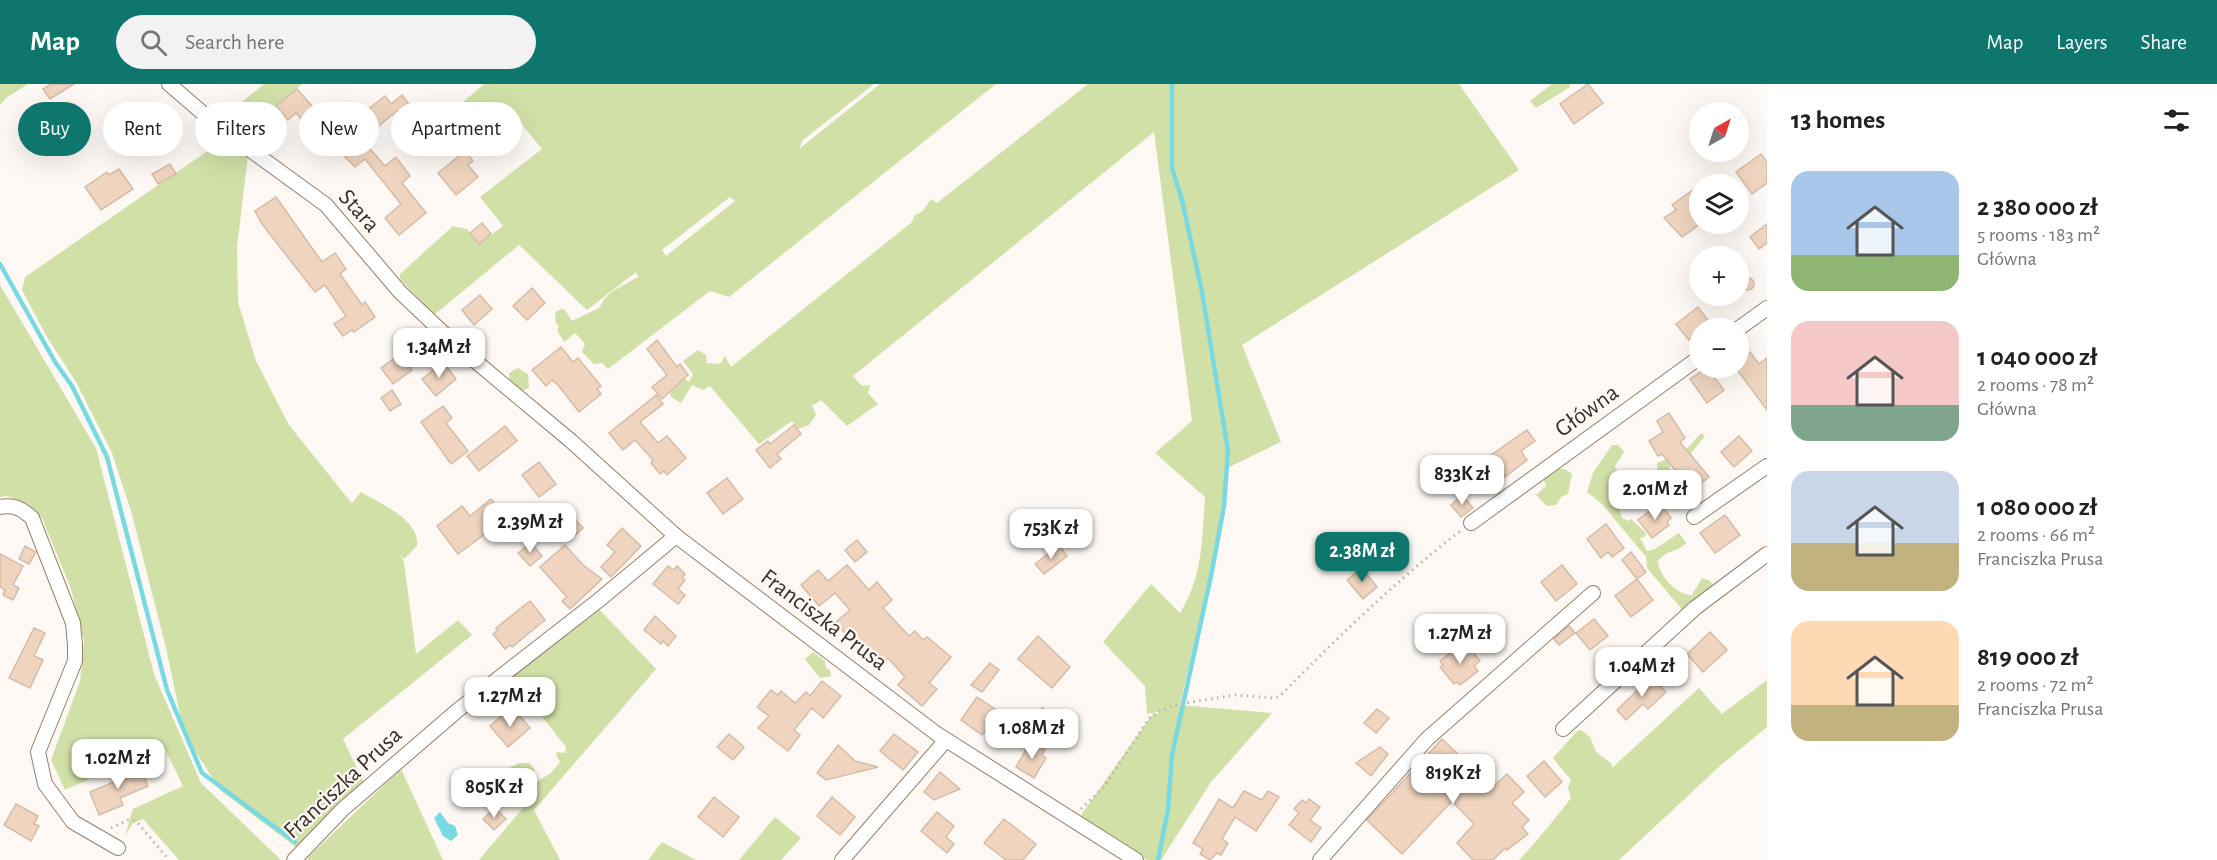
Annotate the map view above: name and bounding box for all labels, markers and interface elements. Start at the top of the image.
search box [116,15,536,69]
icon: search [137,26,170,59]
text: Map [30,28,80,56]
text: Search here [185,31,284,53]
text: Map [1987,32,2023,53]
text: Layers [2056,32,2107,53]
text: Share [2140,32,2187,53]
chip: Buy [18,102,91,156]
chip: Rent [103,102,183,156]
chip: Filters [195,102,287,156]
chip: New [299,102,379,156]
chip: Apartment [391,102,522,156]
north arrow [1689,102,1749,162]
map controls [1689,102,1749,378]
icon: filters [2160,104,2193,137]
text: 13 homes [1791,107,1885,133]
button: layers [1689,174,1749,234]
street label: Stara [334,185,384,237]
text: 2 380 000 zł [1977,194,2098,220]
icon: home [1839,195,1911,267]
text: 5 rooms · 183 m² [1977,225,2100,245]
button: + [1689,246,1749,306]
text: Główna [1977,249,2037,269]
button: − [1689,318,1749,378]
pin: 1.34M zł [377,328,501,379]
text: 1.34M zł [407,337,471,357]
text: 1 040 000 zł [1977,344,2097,370]
icon: home [1839,345,1911,417]
text: 2 rooms · 78 m² [1977,375,2094,395]
street label: Główna [1551,380,1623,442]
text: Główna [1977,399,2037,419]
pin: 833K zł [1407,455,1517,506]
text: 833K zł [1434,464,1490,484]
pin: 2.01M zł [1593,470,1717,521]
text: 2.01M zł [1623,479,1687,499]
text: 1 080 000 zł [1977,494,2097,520]
icon: home [1839,495,1911,567]
pin: 2.39M zł [468,503,592,554]
pin: 753K zł [996,509,1106,560]
text: 2.39M zł [497,512,563,532]
text: 753K zł [1024,518,1078,538]
text: 2 rooms · 66 m² [1977,525,2095,545]
pin: 2.38M zł [1300,532,1424,583]
text: 2.38M zł [1329,541,1395,561]
text: Franciszka Prusa [1977,549,2103,569]
street label: Franciszka Prusa [756,565,892,675]
pin: 1.27M zł [1398,614,1522,665]
text: 1.27M zł [1428,623,1492,643]
text: 819 000 zł [1977,644,2079,670]
icon: home [1839,645,1911,717]
pin: 1.04M zł [1580,647,1704,698]
text: 1.04M zł [1609,656,1675,676]
text: 2 rooms · 72 m² [1977,675,2094,695]
pin: 1.27M zł [448,677,572,728]
text: 1.27M zł [478,686,542,706]
text: Franciszka Prusa [1977,699,2103,719]
pin: 1.08M zł [970,709,1094,760]
text: 1.08M zł [999,718,1065,738]
street label: Franciszka Prusa [279,722,407,844]
pin: 1.02M zł [56,739,180,790]
text: 1.02M zł [86,748,150,768]
pin: 819K zł [1398,754,1508,805]
text: 819K zł [1425,763,1481,783]
pin: 805K zł [439,768,549,819]
text: 805K zł [465,777,523,797]

